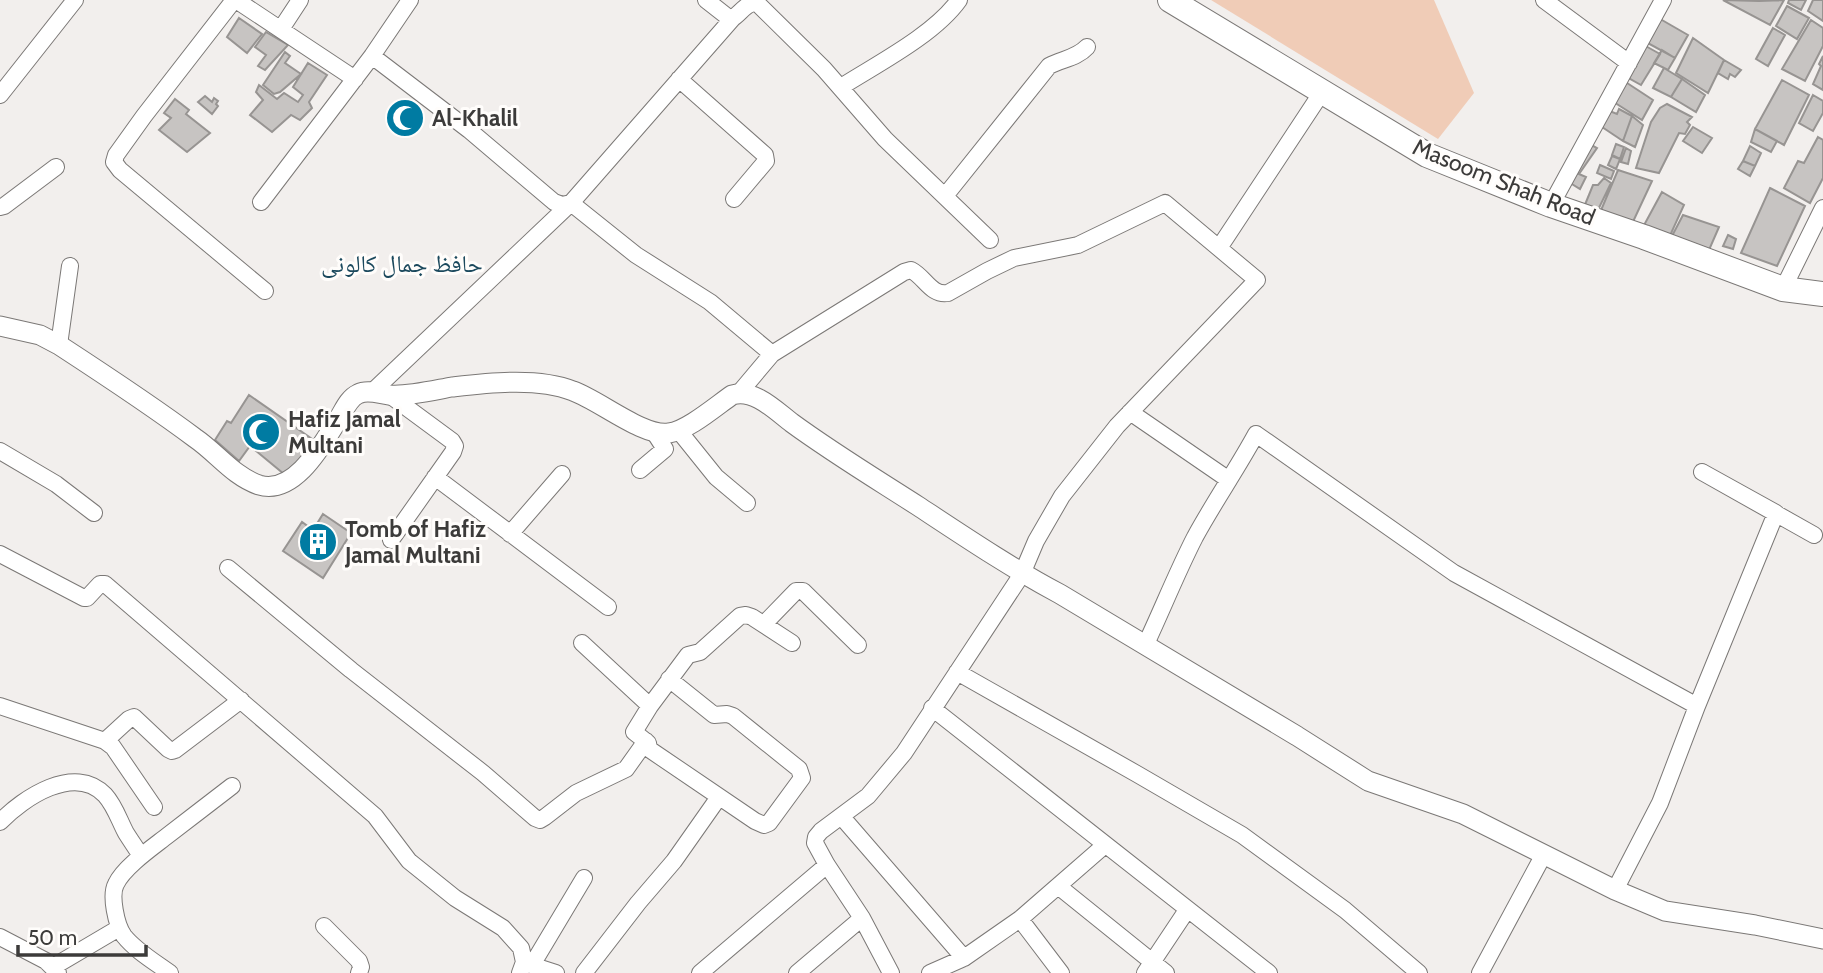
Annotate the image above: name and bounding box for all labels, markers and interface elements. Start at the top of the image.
mosque icon: Al-Khalil [384,97,426,139]
place label: Al-Khalil [432,104,518,132]
street label: Masoom Shah Road [1409,133,1599,231]
district label: حافظ جمال کالونی [321,249,483,278]
place label: Hafiz Jamal Multani [288,405,401,459]
mosque icon: Hafiz Jamal Multani [240,411,282,453]
place label: Tomb of Hafiz Jamal Multani [344,515,486,569]
building icon: Tomb of Hafiz Jamal Multani [297,521,339,563]
scale bar [18,914,145,958]
text: 50 m [28,925,77,950]

